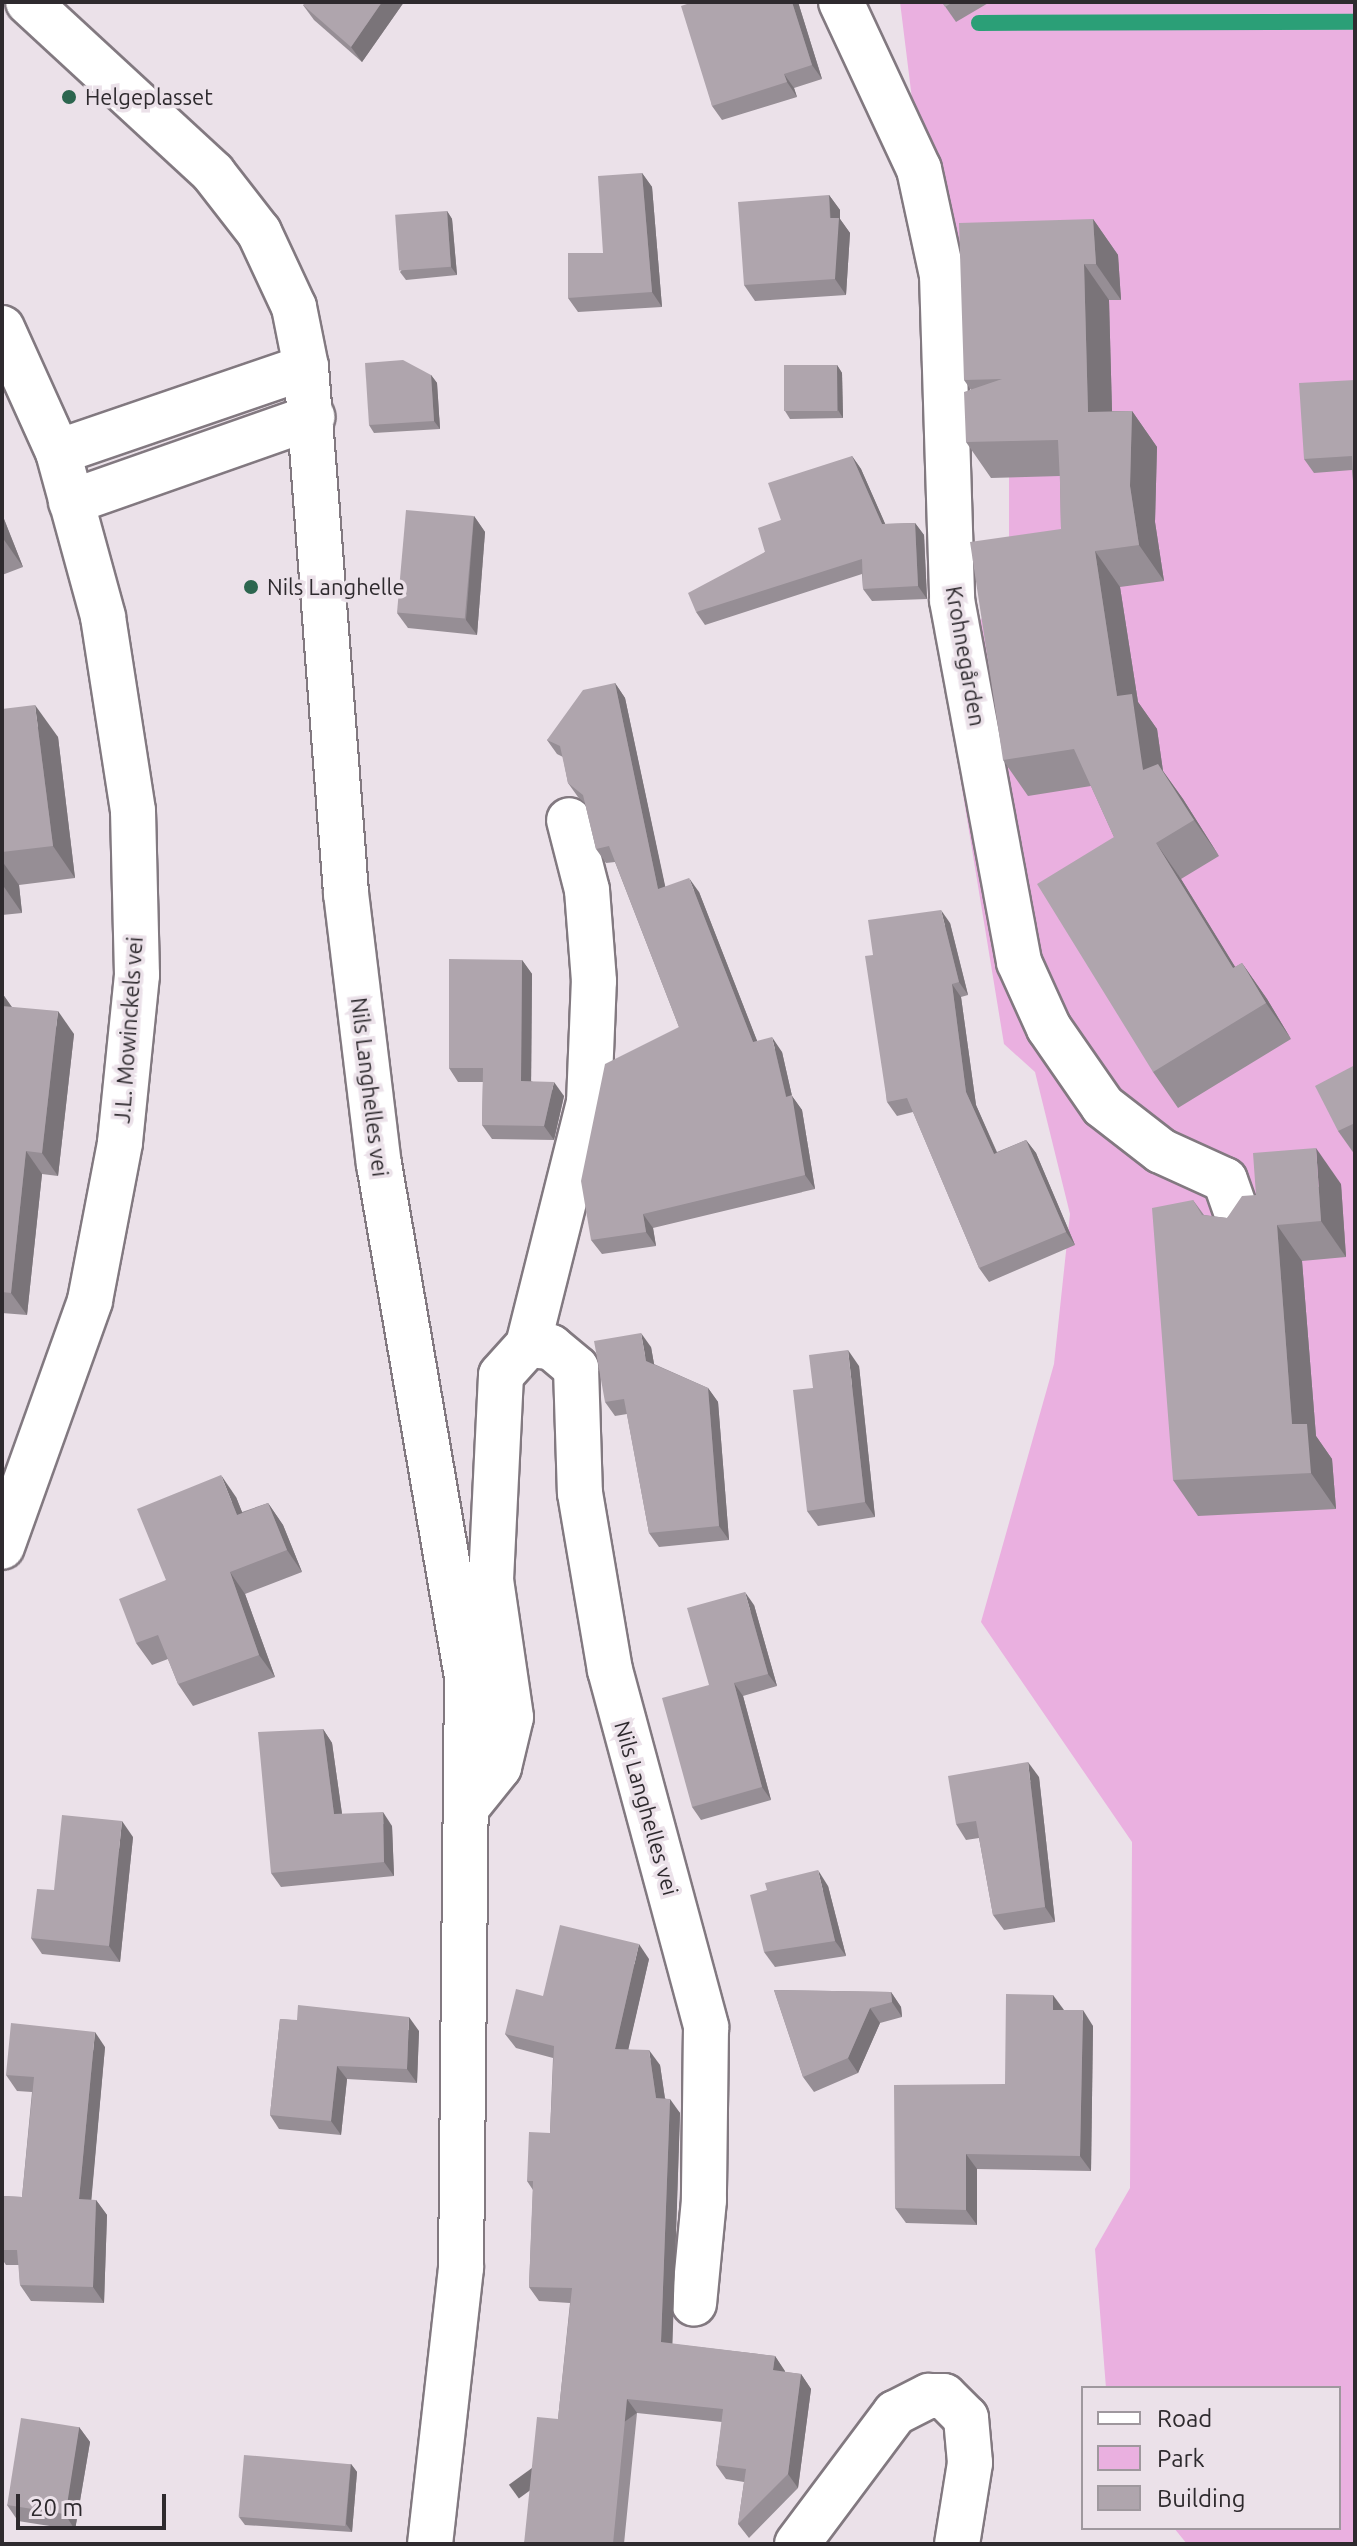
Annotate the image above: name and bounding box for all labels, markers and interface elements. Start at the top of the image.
place label: Helgeplasset [85,84,213,110]
marker: Helgeplasset [60,88,78,106]
place label: Nils Langhelle [267,574,405,600]
marker: Nils Langhelle [242,578,260,596]
street label: Krohnegården [941,584,991,728]
street label: J.L. Mowinckels vei [108,936,148,1124]
street label: Nils Langhelles vei [346,996,394,1178]
street label: Nils Langhelles vei [609,1718,685,1898]
legend [1081,2386,1341,2530]
text: Road [1157,2405,1212,2432]
text: Park [1157,2445,1205,2472]
scale bar [20,2478,170,2528]
text: Building [1157,2485,1245,2512]
text: 20 m [30,2494,83,2521]

